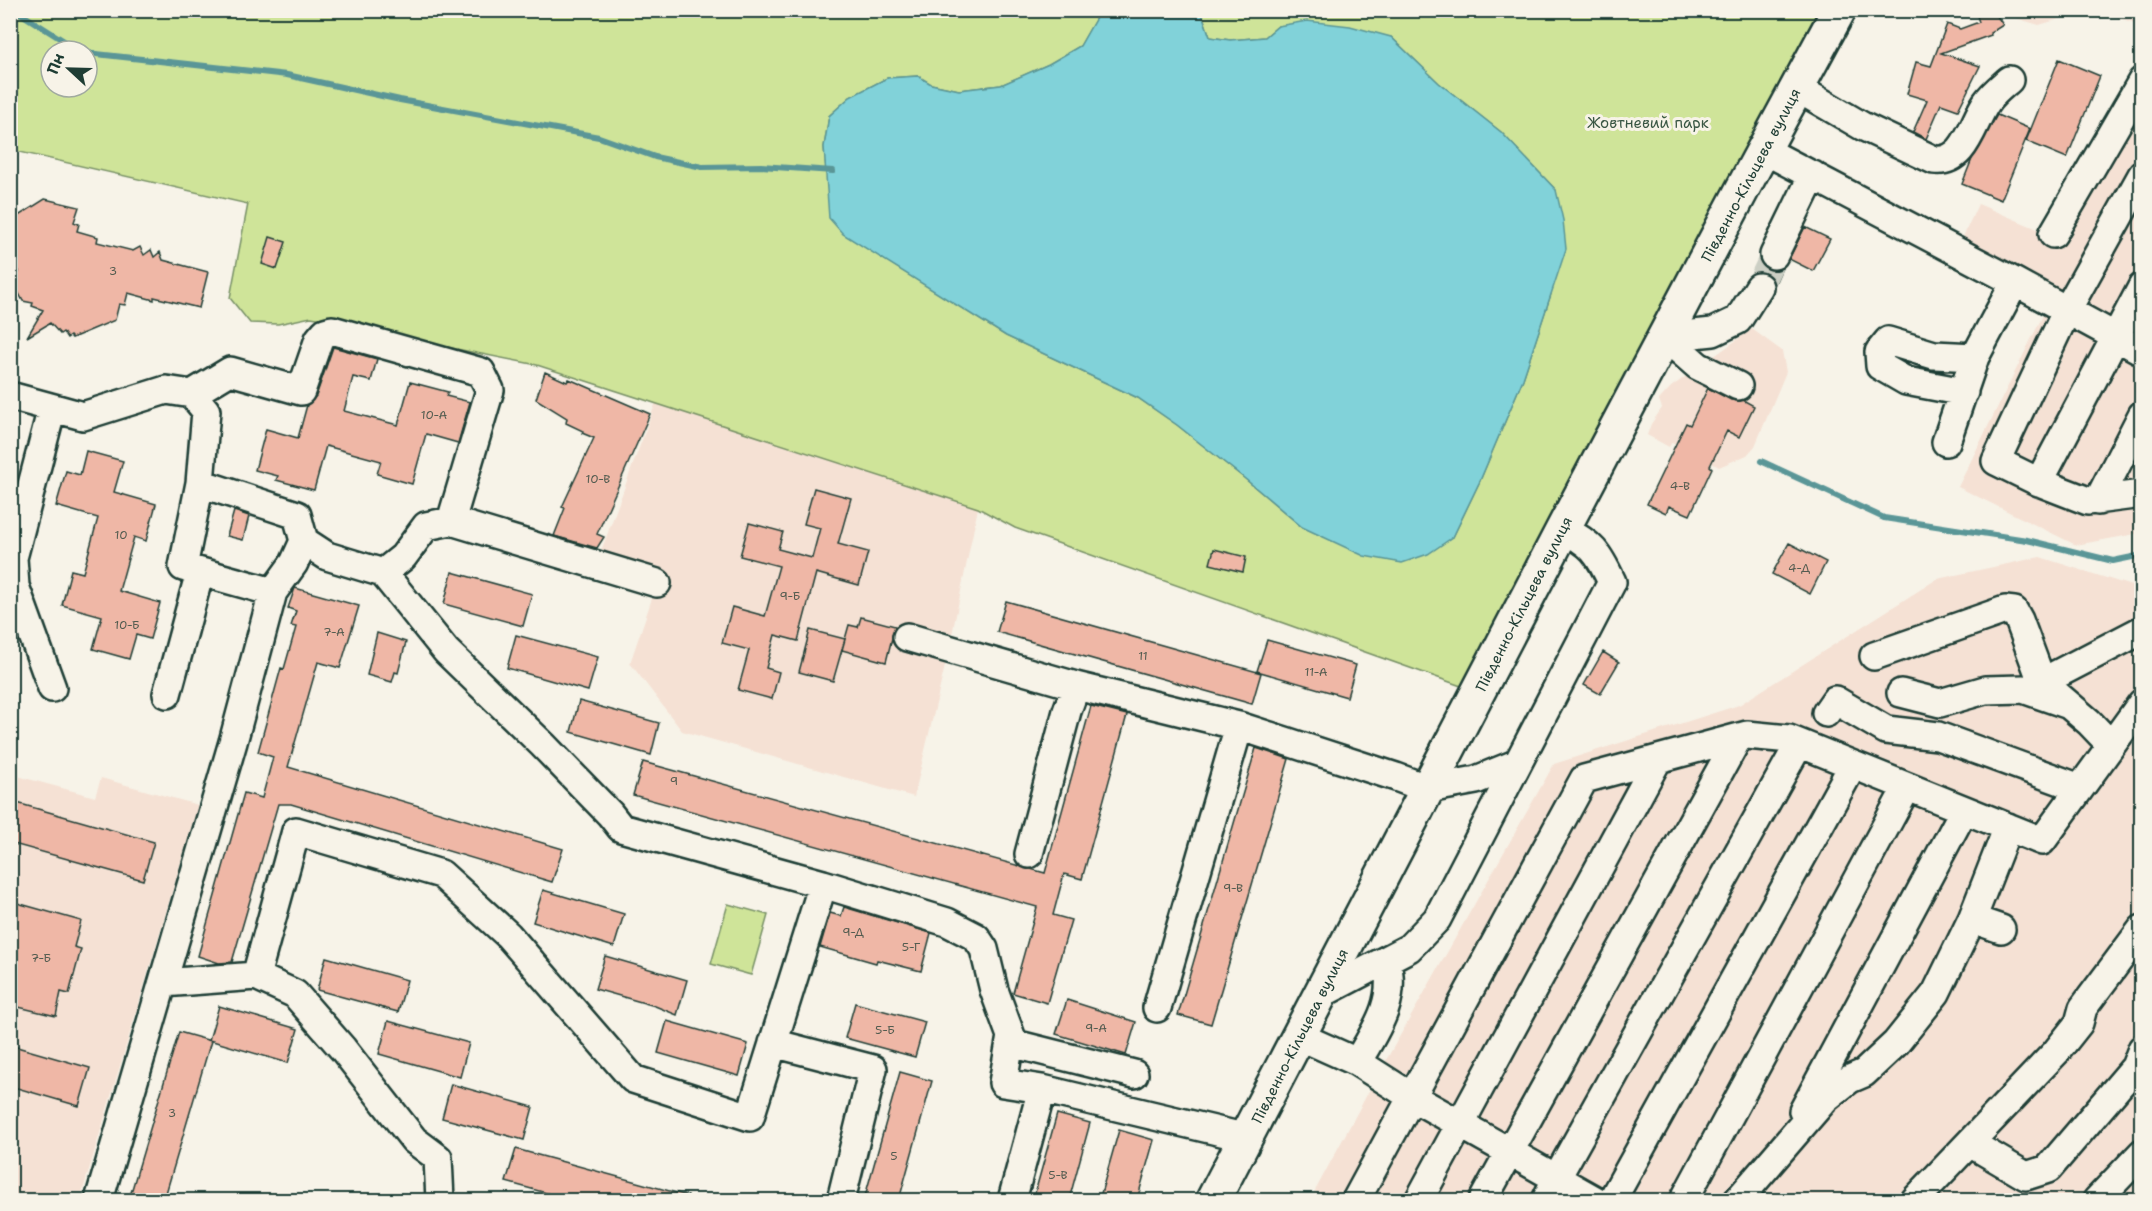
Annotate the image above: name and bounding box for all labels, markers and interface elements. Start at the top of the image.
north arrow [39,39,99,99]
text: Пн [42,50,69,77]
street label: Південно-Кільцева вулиця [1697,85,1805,265]
park label: Жовтневий парк [1587,113,1709,133]
house number: 3 [109,263,117,279]
house number: 10-А [421,407,448,423]
house number: 10-В [586,471,610,487]
house number: 4-В [1670,478,1690,494]
street label: Південно-Кільцева вулиця [1471,513,1577,695]
house number: 10 [114,527,128,543]
house number: 4-Д [1788,560,1810,576]
house number: 9-Б [780,588,800,604]
house number: 10-Б [114,617,140,633]
house number: 7-А [323,624,345,640]
house number: 11 [1138,648,1148,664]
house number: 11-А [1305,664,1328,680]
house number: 9 [670,773,678,789]
house number: 9-В [1223,880,1243,896]
house number: 9-Д [842,924,864,940]
house number: 5-Г [902,939,921,955]
street label: Південно-Кільцева вулиця [1247,945,1353,1127]
house number: 7-Б [31,950,51,966]
house number: 9-А [1085,1020,1107,1036]
house number: 5-Б [875,1022,895,1038]
house number: 3 [168,1105,176,1121]
house number: 5 [890,1148,898,1164]
house number: 5-В [1048,1167,1068,1183]

